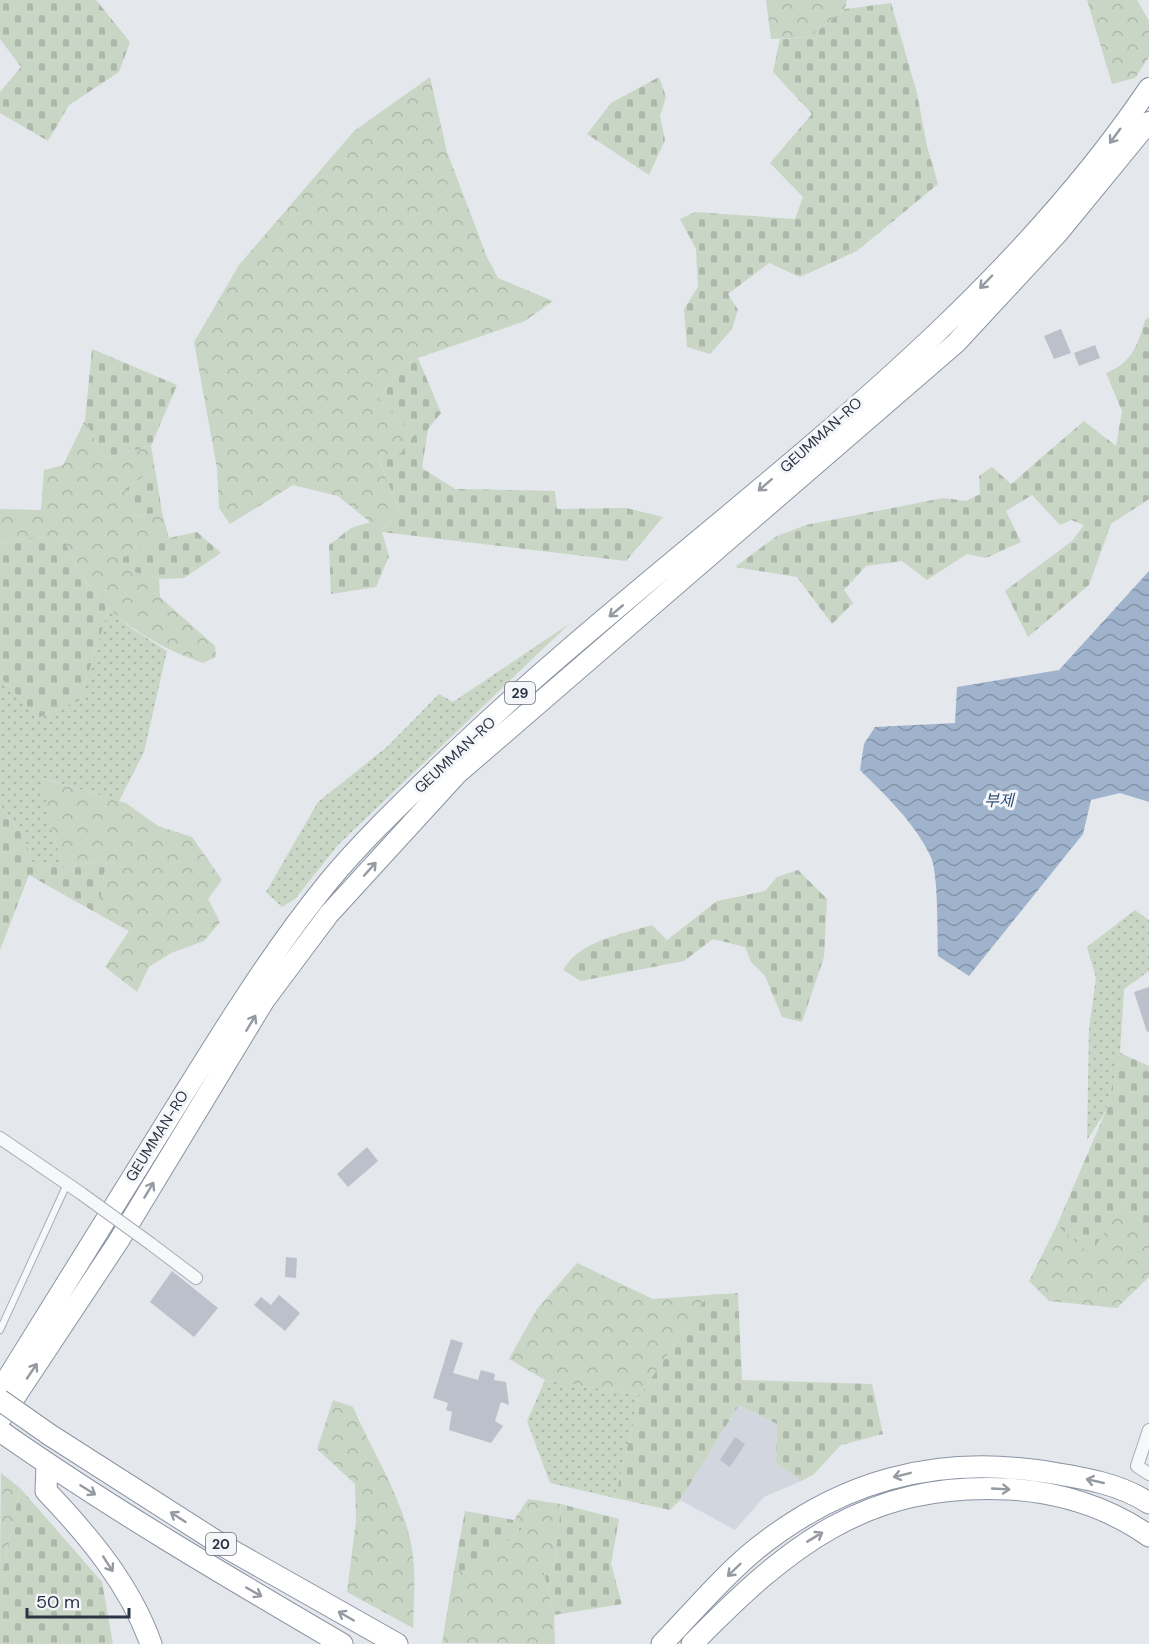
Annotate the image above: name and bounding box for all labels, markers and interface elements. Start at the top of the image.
one-way arrow [1108,127,1121,143]
one-way arrow [979,275,993,290]
street label: GEUMMAN-RO [776,393,866,477]
one-way arrow [758,478,773,492]
one-way arrow [608,604,624,617]
road number: 29 [505,682,535,704]
street label: GEUMMAN-RO [410,712,500,798]
water label: 부제 [984,790,1016,811]
one-way arrow [363,862,377,877]
one-way arrow [245,1015,257,1032]
street label: GEUMMAN-RO [121,1087,193,1185]
one-way arrow [144,1182,156,1199]
one-way arrow [26,1363,38,1380]
one-way arrow [893,1469,912,1481]
one-way arrow [1086,1475,1105,1487]
one-way arrow [990,1483,1010,1494]
one-way arrow [79,1484,96,1496]
one-way arrow [170,1510,187,1522]
one-way arrow [806,1531,823,1543]
road number: 20 [206,1533,236,1555]
one-way arrow [101,1555,114,1572]
one-way arrow [727,1562,742,1577]
scale bar [27,1581,129,1619]
one-way arrow [245,1587,262,1599]
text: 50 m [36,1590,80,1614]
one-way arrow [338,1609,355,1621]

